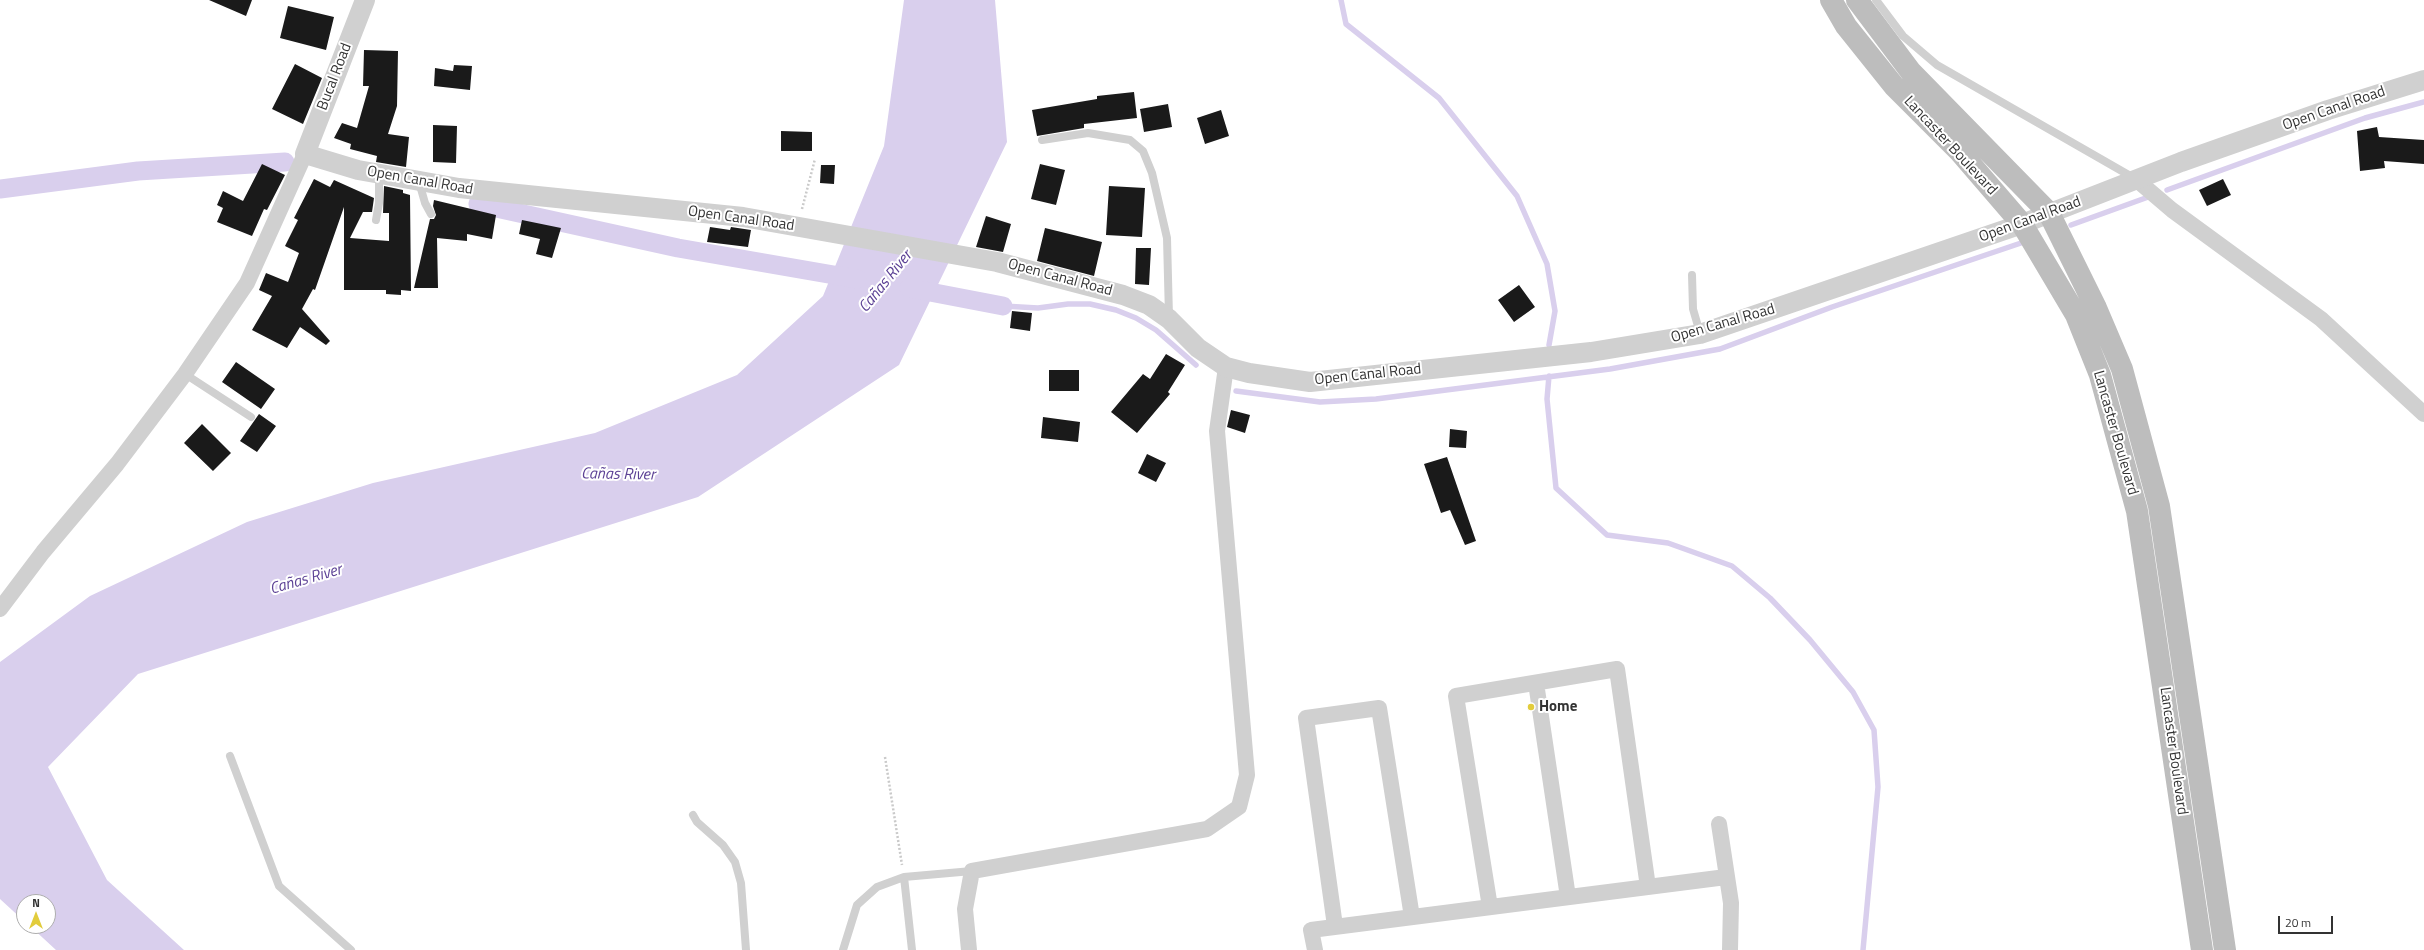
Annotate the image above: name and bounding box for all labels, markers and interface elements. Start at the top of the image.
street label: Bucal Road [314,41,356,113]
street label: Open Canal Road [2280,83,2388,135]
street label: Lancaster Boulevard [1900,93,2000,199]
street label: Open Canal Road [366,163,474,199]
street label: Open Canal Road [1977,193,2083,247]
street label: Open Canal Road [687,203,795,235]
water label: Cañas River [855,247,917,317]
street label: Open Canal Road [1006,255,1114,301]
street label: Open Canal Road [1669,301,1777,347]
street label: Open Canal Road [1314,360,1422,390]
street label: Lancaster Boulevard [2089,369,2141,497]
water label: Cañas River [581,465,655,485]
water label: Cañas River [268,561,344,599]
street label: Lancaster Boulevard [2155,686,2191,816]
place label: Home [1539,698,1577,716]
marker: Home [1526,702,1536,712]
north arrow [16,894,56,934]
text: N [32,895,40,911]
scale bar [2280,908,2335,934]
text: 20 m [2285,913,2311,932]

